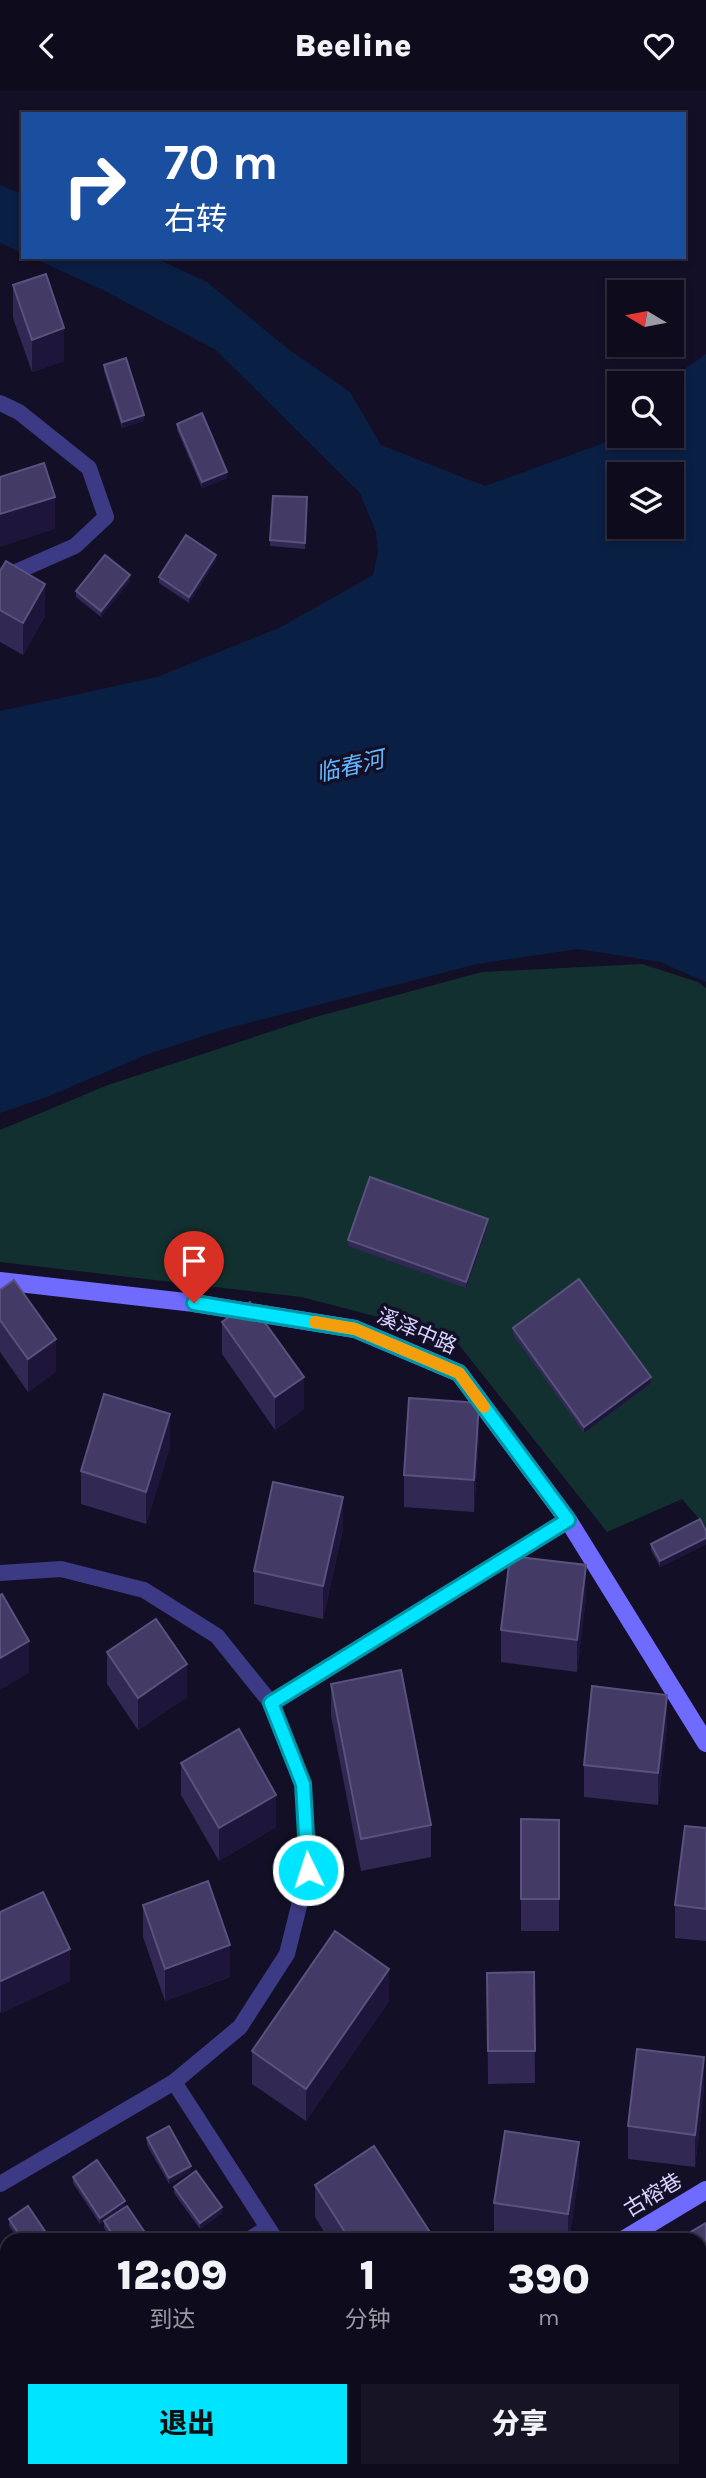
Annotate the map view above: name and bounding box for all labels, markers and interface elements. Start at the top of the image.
icon: back [28,27,66,65]
text: Beeline [295,27,411,64]
icon: heart [640,27,678,65]
text: 70 m [164,134,278,191]
icon: right [49,140,140,231]
text: 右转 [164,201,228,238]
north arrow [607,280,684,357]
map controls [607,280,684,539]
button: search [607,371,684,448]
button: layers [607,462,684,539]
water label: 临春河 [313,745,391,787]
pin [164,1231,224,1303]
icon: arrive [175,1242,213,1280]
street label: 溪泽中路 [374,1304,460,1358]
position arrow [271,1833,345,1907]
street label: 古榕巷 [620,2168,686,2222]
text: 12:09 [117,2250,228,2300]
text: 1 [360,2250,376,2300]
text: 390 [507,2254,590,2304]
text: m [538,2304,560,2331]
text: 到达 [149,2306,195,2333]
text: 分钟 [345,2306,391,2333]
button: 退出 [28,2384,347,2464]
button: 分享 [361,2384,679,2464]

